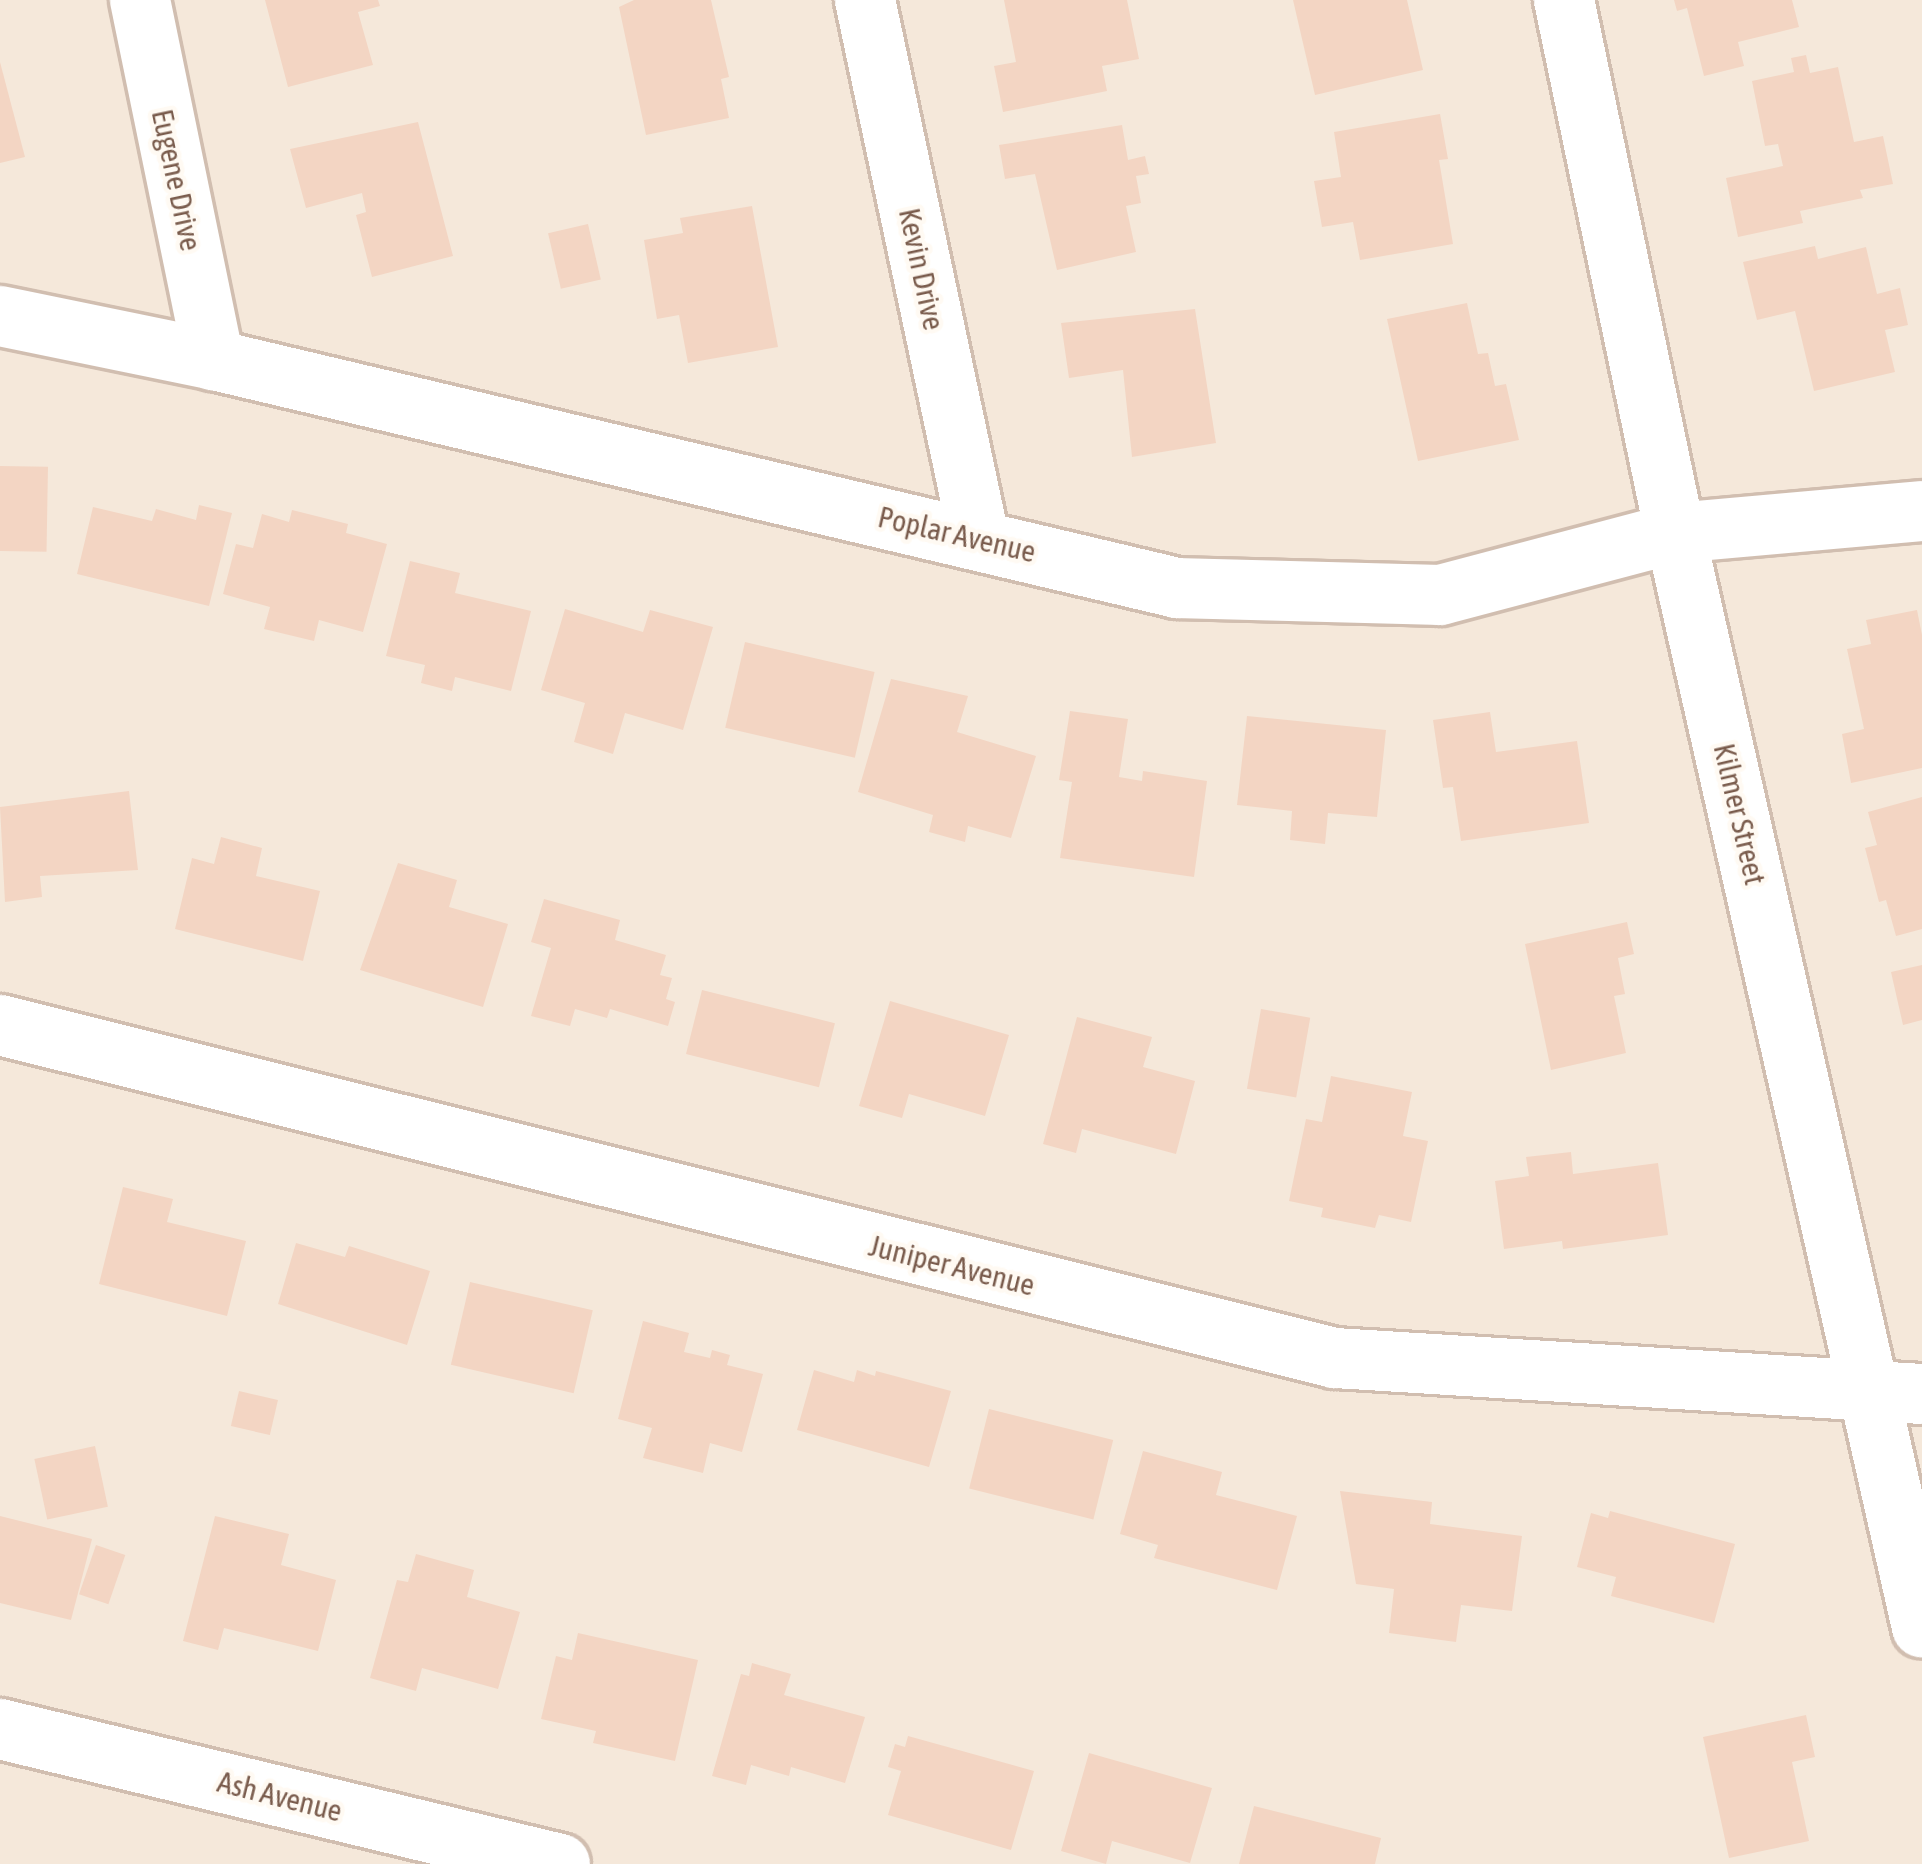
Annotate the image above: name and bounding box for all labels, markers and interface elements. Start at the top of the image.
street label: Eugene Drive [144,106,210,254]
street label: Kevin Drive [892,205,952,333]
street label: Poplar Avenue [875,498,1039,570]
street label: Kilmer Street [1706,740,1774,888]
street label: Juniper Avenue [865,1227,1039,1303]
street label: Ash Avenue [214,1763,346,1829]

